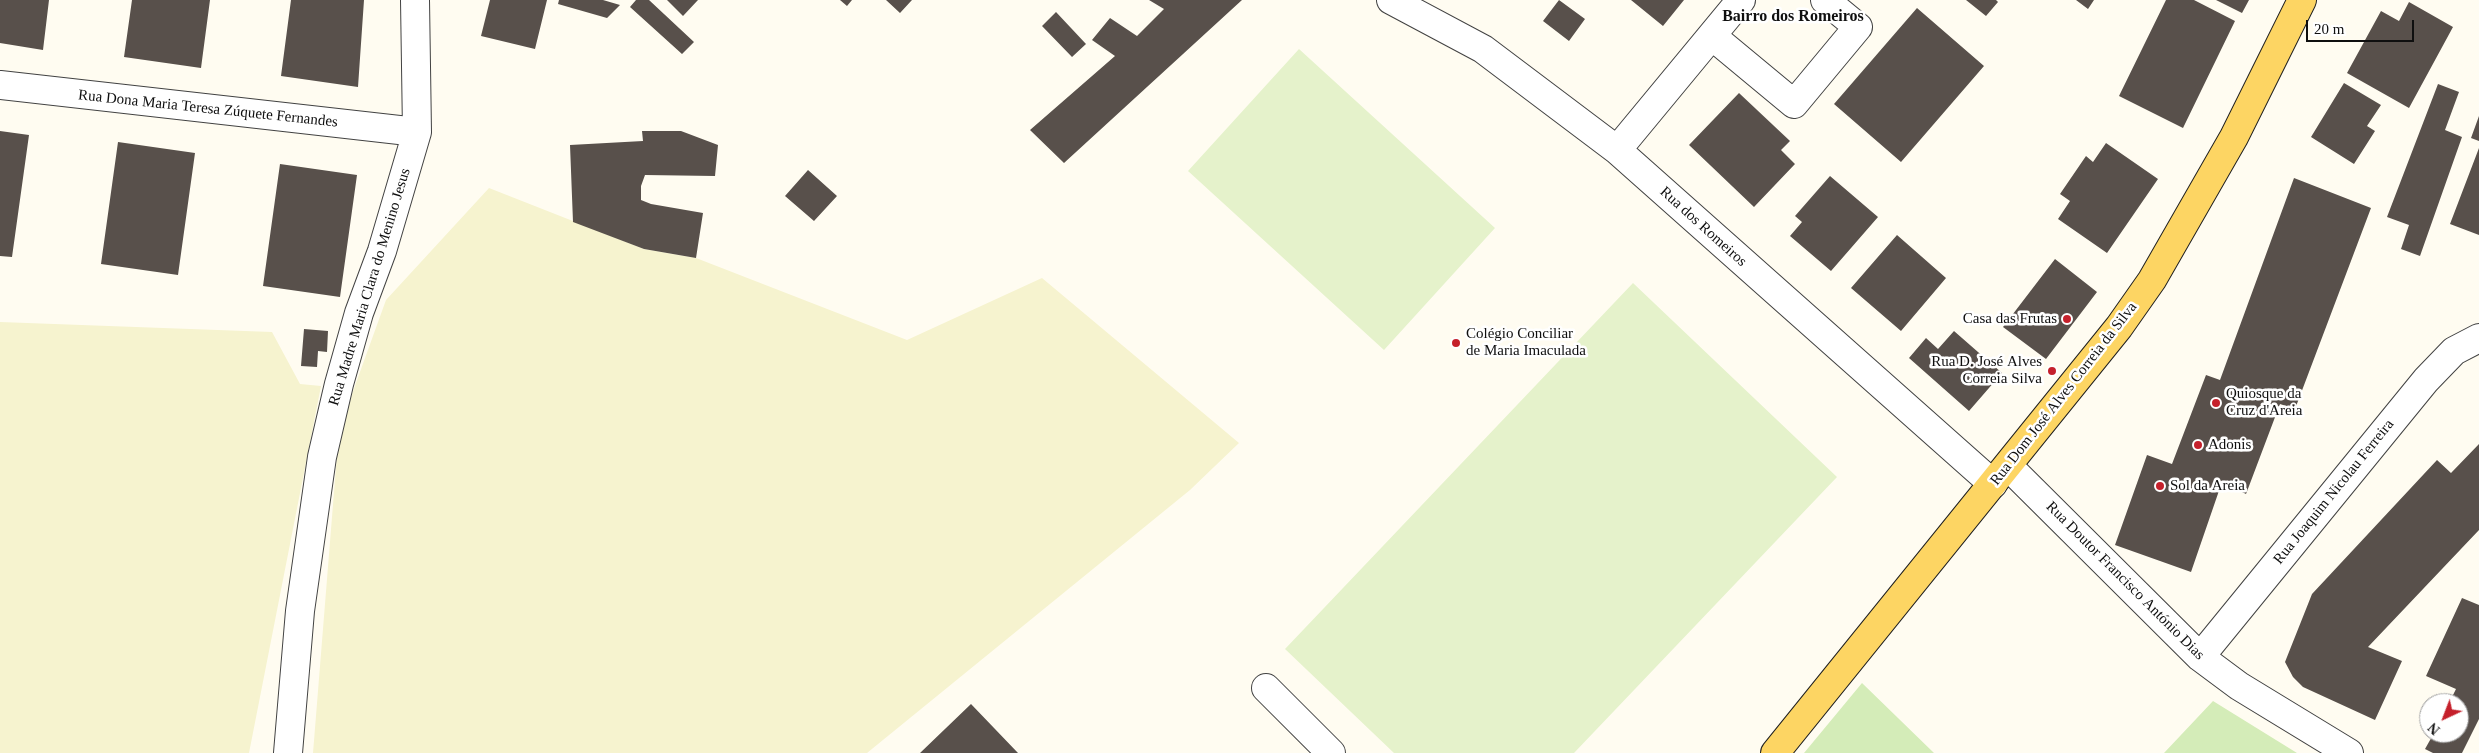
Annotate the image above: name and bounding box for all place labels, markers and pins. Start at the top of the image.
place label: Casa das Frutas [1963,310,2057,328]
marker: Casa das Frutas [2061,313,2073,325]
place label: Colégio Conciliar de Maria Imaculada [1466,325,1586,360]
marker: Colégio Conciliar de Maria Imaculada [1450,337,1462,349]
place label: Rua D. José Alves Correia Silva [1931,353,2042,388]
marker: Rua D. José Alves Correia Silva [2046,365,2058,377]
place label: Quiosque da Cruz d'Areia [2226,385,2302,420]
marker: Quiosque da Cruz d'Areia [2210,397,2222,409]
place label: Adonis [2208,436,2251,454]
marker: Adonis [2192,439,2204,451]
place label: Sol da Areia [2170,477,2245,495]
marker: Sol da Areia [2154,480,2166,492]

